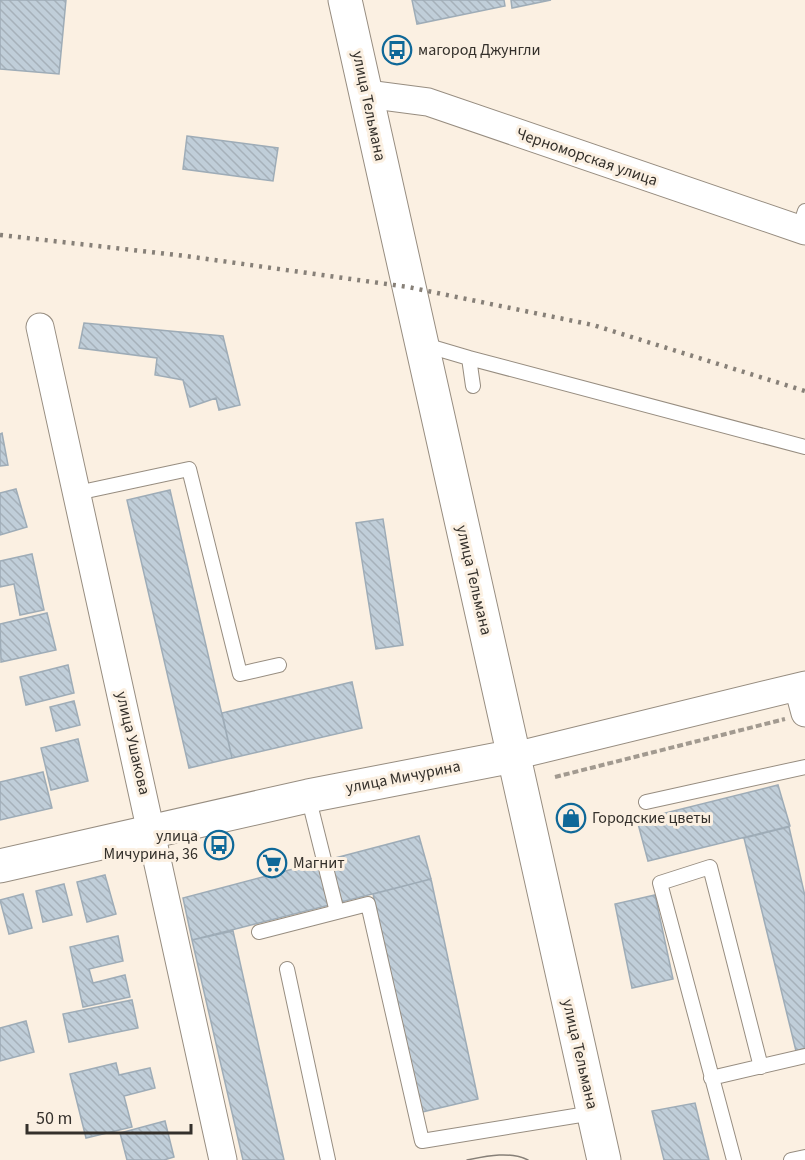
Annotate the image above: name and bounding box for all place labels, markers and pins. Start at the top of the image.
bus stop icon: магород Джунгли [381,34,413,66]
place label: магород Джунгли [418,39,541,61]
shop icon: Городские цветы [555,802,587,834]
place label: Городские цветы [592,807,711,829]
place label: улица Мичурина, 36 [104,825,198,865]
bus stop icon: улица Мичурина, 36 [203,829,235,861]
supermarket icon: Магнит [256,847,288,879]
place label: Магнит [293,852,345,874]

